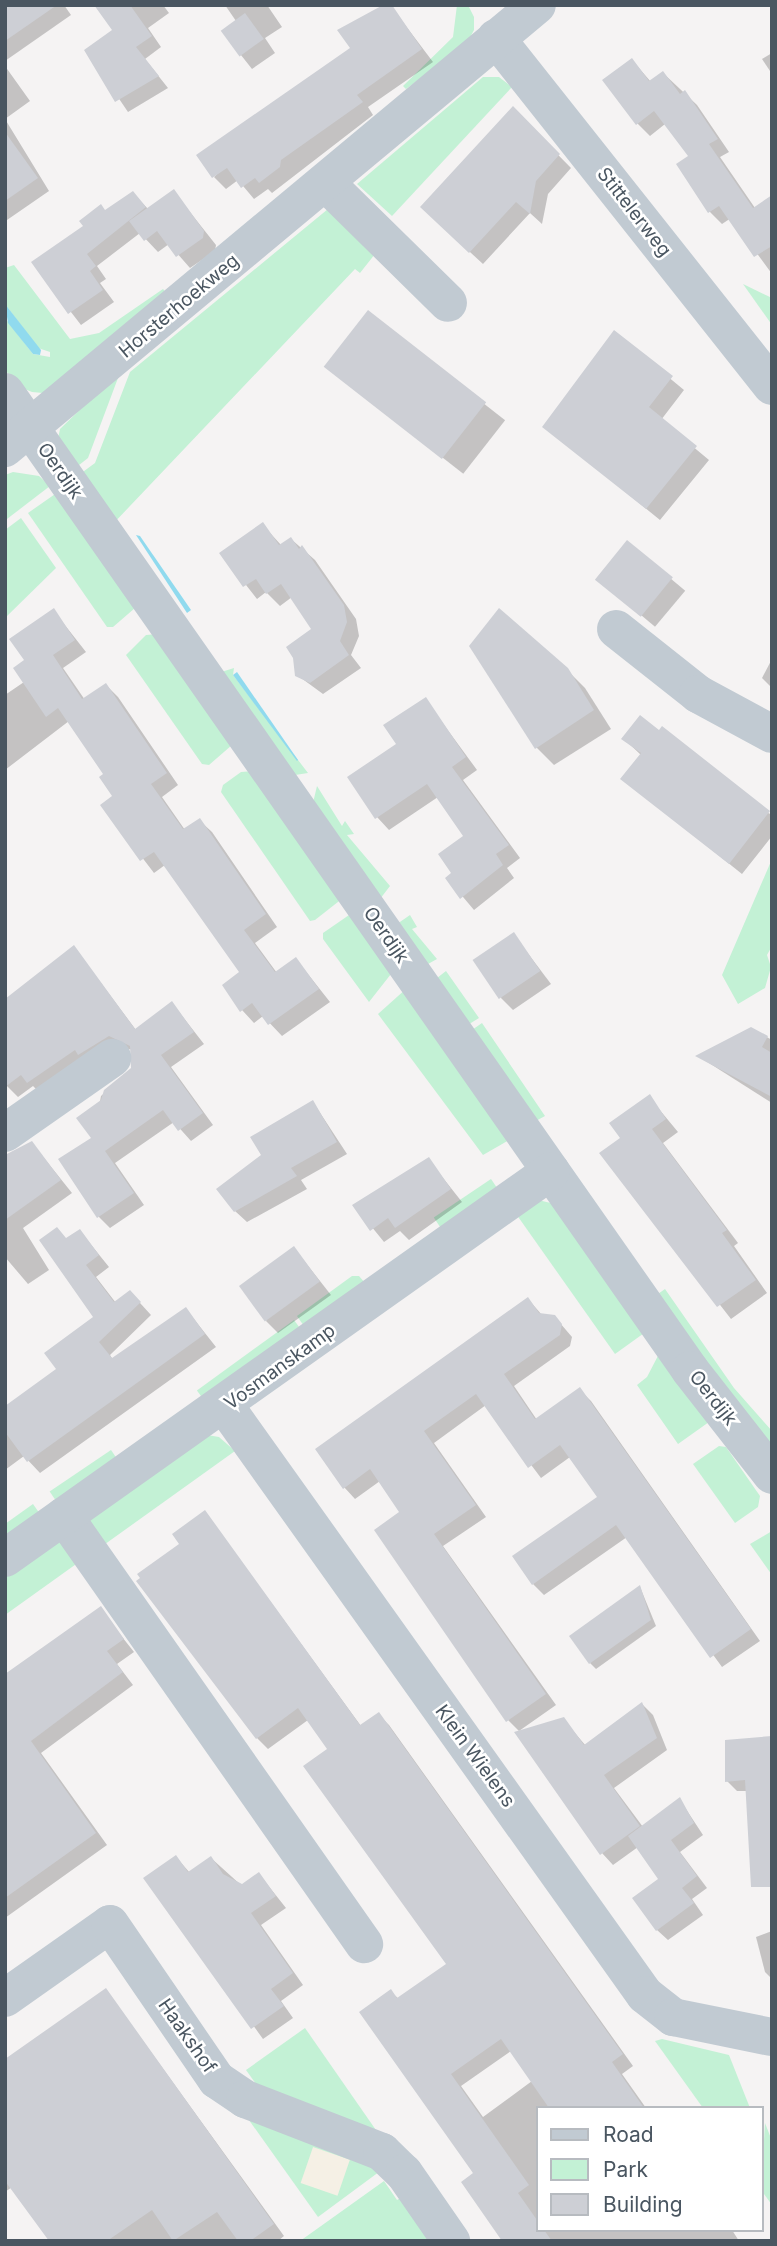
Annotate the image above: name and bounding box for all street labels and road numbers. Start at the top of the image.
street label: Stittelerweg [592,163,676,261]
street label: Horsterhoekweg [114,249,244,363]
street label: Oerdijk [32,438,88,504]
street label: Oerdijk [358,902,414,968]
street label: Vosmanskamp [220,1319,340,1415]
street label: Oerdijk [684,1366,742,1430]
street label: Klein Wielens [430,1700,520,1812]
street label: Haakshof [153,1994,221,2078]

